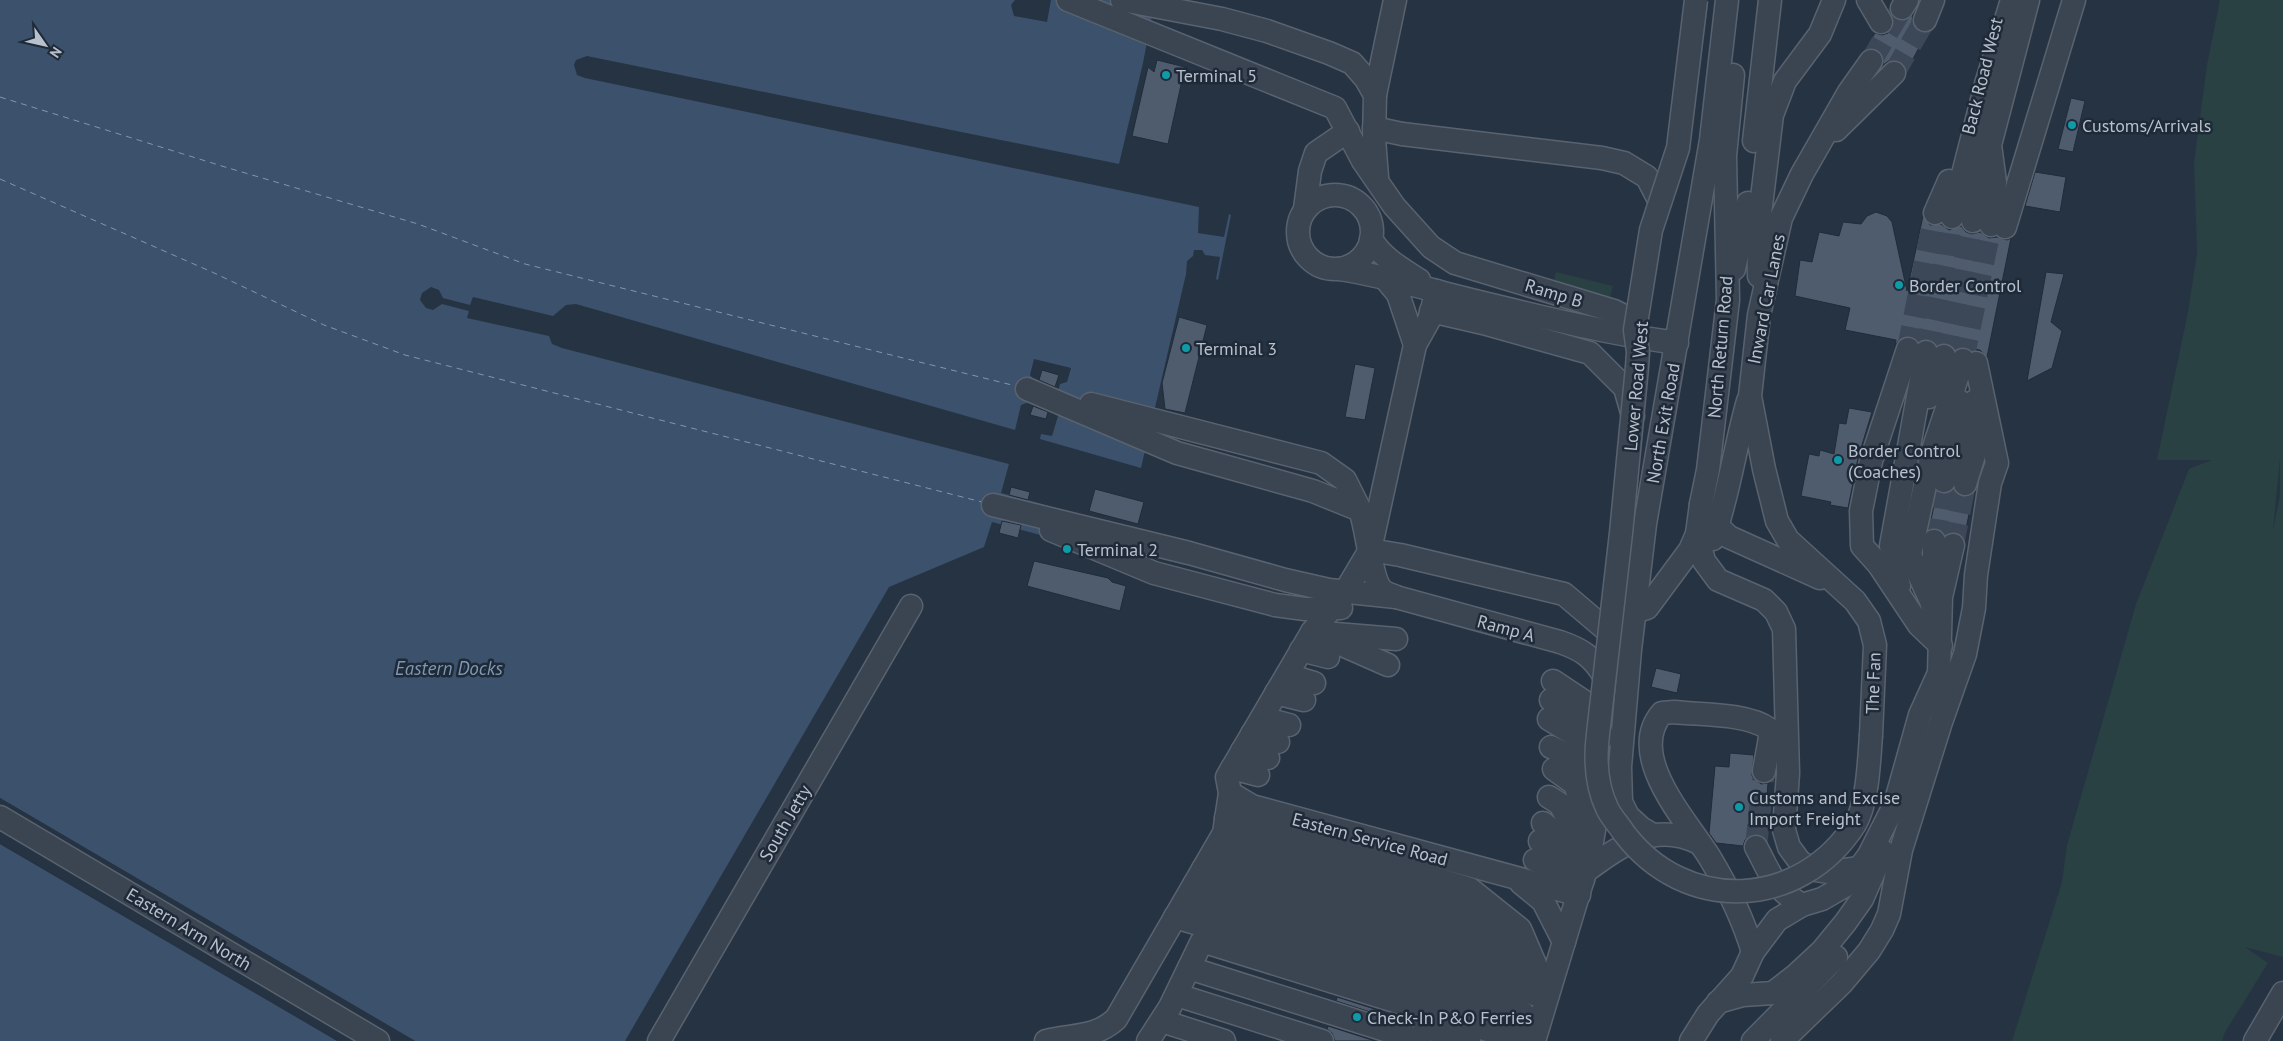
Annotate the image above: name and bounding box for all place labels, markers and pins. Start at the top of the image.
place label: Terminal 5 [1176,64,1257,87]
marker: Terminal 5 [1160,69,1172,81]
place label: Customs/Arrivals [2082,114,2211,137]
marker: Customs/Arrivals [2066,119,2078,131]
place label: Border Control [1909,274,2022,297]
marker: Border Control [1893,279,1905,291]
place label: Terminal 3 [1196,337,1277,360]
marker: Terminal 3 [1180,342,1192,354]
place label: Border Control (Coaches) [1848,439,1961,483]
marker: Border Control (Coaches) [1832,454,1844,466]
place label: Terminal 2 [1077,538,1158,561]
marker: Terminal 2 [1061,543,1073,555]
place label: Customs and Excise Import Freight [1749,786,1900,830]
marker: Customs and Excise Import Freight [1733,801,1745,813]
place label: Check-In P&O Ferries [1367,1006,1532,1029]
marker: Check-In P&O Ferries [1351,1011,1363,1023]

